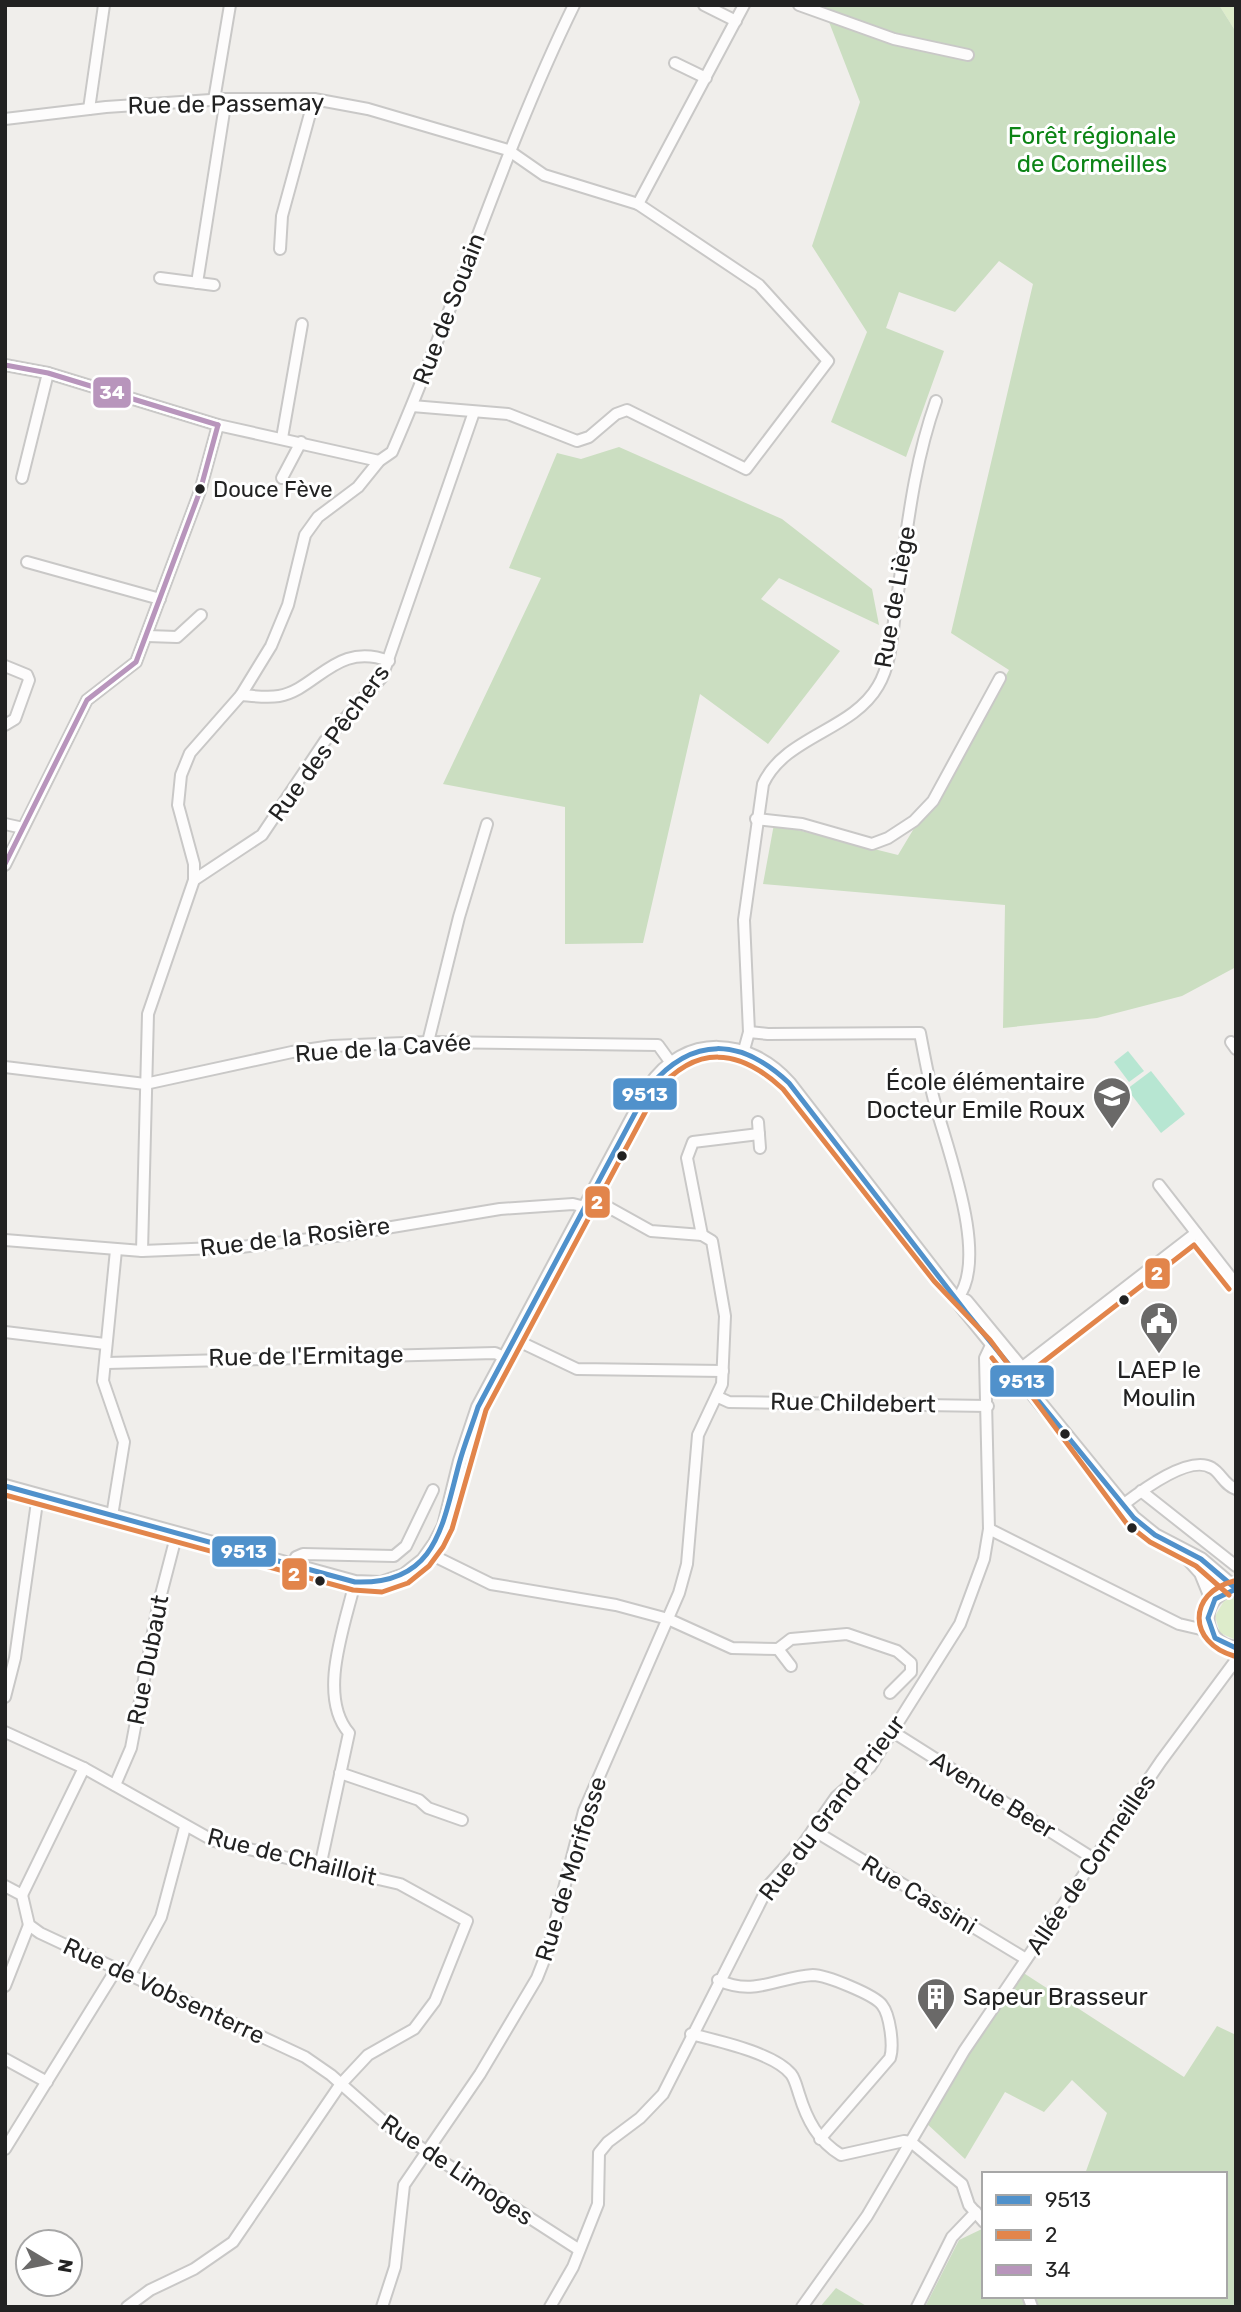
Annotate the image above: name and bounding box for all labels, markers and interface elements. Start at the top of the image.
street label: Rue de Passemay [127,88,325,120]
park label: Forêt régionale de Cormeilles [1008,122,1176,178]
street label: Rue de Souain [407,229,491,389]
line badge: 34 [92,376,132,409]
text: 34 [99,381,125,404]
place label: Douce Fève [213,476,333,503]
marker: Douce Fève [193,482,207,496]
street label: Rue de Liège [869,524,921,670]
street label: Rue des Pêchers [263,659,395,827]
street label: Rue de la Cavée [294,1028,472,1068]
place label: École élémentaire Docteur Emile Roux [866,1068,1085,1124]
school or university icon: École élémentaire Docteur Emile Roux [1091,1075,1133,1130]
line badge: 9513 [612,1077,678,1111]
text: 9513 [622,1083,668,1106]
unlabelled marker [615,1149,629,1163]
line badge: 2 [584,1185,611,1219]
text: 2 [591,1191,603,1214]
street label: Rue de la Rosière [198,1211,392,1263]
line badge: 2 [1144,1257,1171,1290]
text: 2 [1151,1262,1163,1285]
unlabelled marker [1117,1293,1131,1307]
public building icon: LAEP le Moulin [1138,1300,1180,1355]
street label: Rue de l'Ermitage [208,1340,404,1372]
place label: LAEP le Moulin [1117,1356,1201,1412]
line badge: 9513 [989,1364,1055,1398]
text: 9513 [999,1370,1045,1393]
street label: Rue Childebert [770,1388,936,1418]
unlabelled marker [1058,1427,1072,1441]
unlabelled marker [1125,1521,1139,1535]
line badge: 9513 [211,1535,277,1568]
text: 9513 [221,1540,267,1563]
line badge: 2 [281,1557,308,1591]
text: 2 [288,1563,300,1586]
unlabelled marker [313,1574,327,1588]
street label: Rue Dubaut [122,1593,174,1727]
street label: Rue du Grand Prieur [753,1710,911,1906]
street label: Avenue Beer [925,1746,1061,1844]
street label: Allée de Cormeilles [1020,1769,1162,1959]
street label: Rue de Morifosse [530,1773,612,1965]
street label: Rue de Chailloit [204,1822,380,1892]
street label: Rue Cassini [856,1850,982,1940]
street label: Rue de Vobsenterre [59,1932,269,2050]
building icon: Sapeur Brasseur [915,1976,957,2031]
place label: Sapeur Brasseur [963,1983,1148,2011]
street label: Rue de Limoges [376,2109,538,2231]
legend [982,2172,1227,2298]
text: 9513 [1045,2187,1091,2212]
text: 2 [1045,2222,1057,2247]
north arrow [14,2228,84,2298]
text: N [53,2257,78,2275]
text: 34 [1045,2257,1071,2282]

